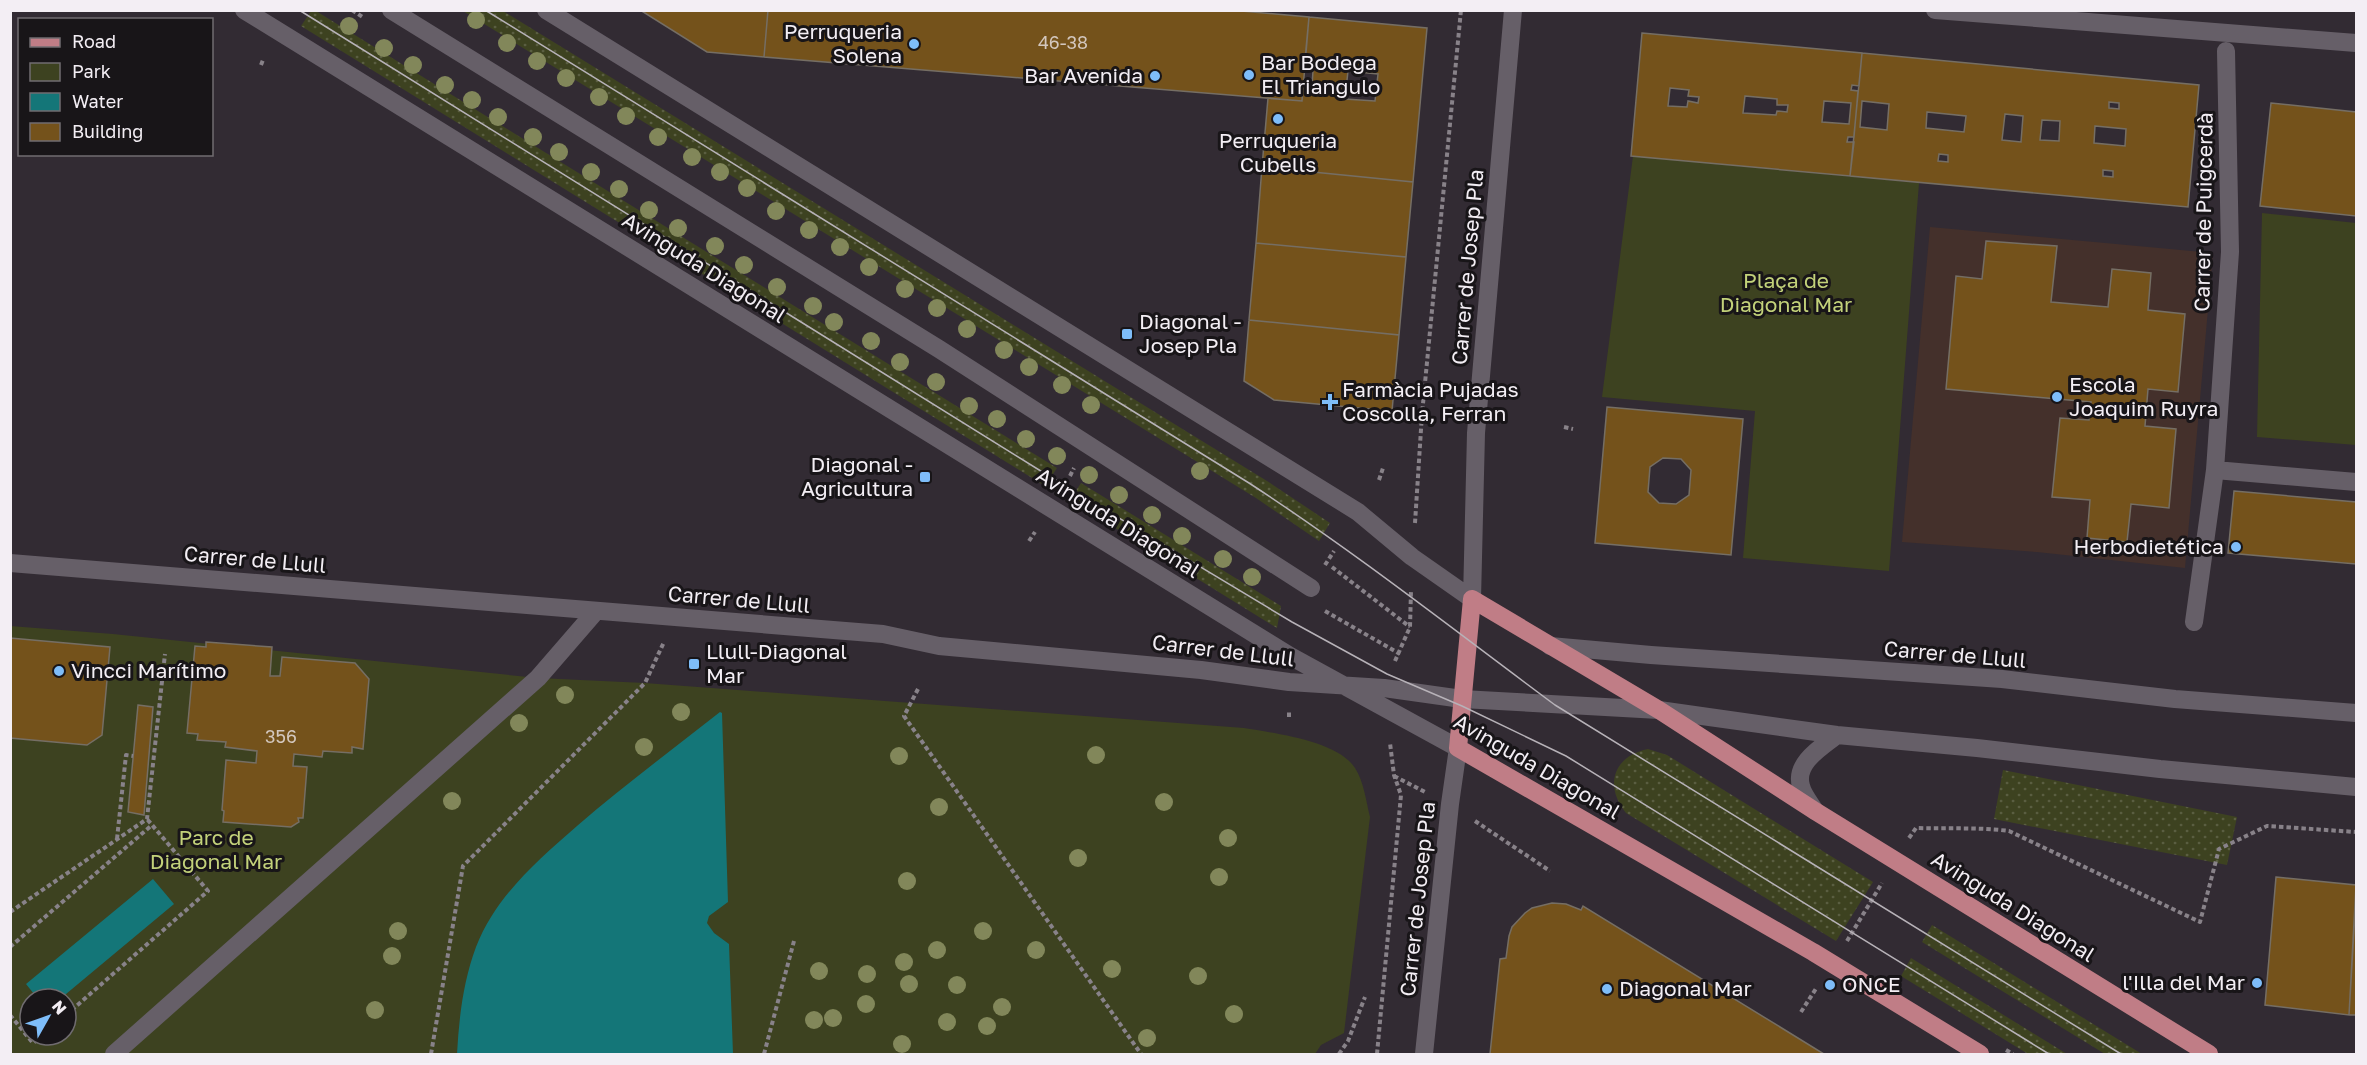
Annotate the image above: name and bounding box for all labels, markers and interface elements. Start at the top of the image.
legend [18,18,213,156]
place label: Perruqueria Solena [784,18,902,68]
text: Road [72,30,116,52]
house number: 46-38 [1038,31,1088,53]
marker: Perruqueria Solena [907,37,921,51]
place label: Bar Bodega El Triangulo [1261,49,1380,99]
text: Park [72,60,111,82]
place label: Bar Avenida [1024,62,1143,88]
marker: Bar Bodega El Triangulo [1242,68,1256,82]
marker: Bar Avenida [1148,69,1162,83]
text: Water [72,90,123,112]
marker: Perruqueria Cubells [1271,112,1285,126]
street label: Carrer de Puigcerdà [2188,112,2218,312]
text: Building [72,120,143,142]
place label: Perruqueria Cubells [1219,127,1337,177]
street label: Carrer de Josep Pla [1445,168,1489,366]
street label: Avinguda Diagonal [618,206,791,328]
park label: Plaça de Diagonal Mar [1720,267,1852,317]
place label: Diagonal - Josep Pla [1139,308,1241,358]
marker: Diagonal - Josep Pla [1120,327,1134,341]
place label: Escola Joaquim Ruyra [2069,371,2218,421]
place label: Farmàcia Pujadas Coscolla, Ferran [1342,376,1519,426]
marker: Escola Joaquim Ruyra [2050,390,2064,404]
marker: Farmàcia Pujadas Coscolla, Ferran [1323,395,1337,409]
place label: Diagonal - Agricultura [801,451,913,501]
street label: Avinguda Diagonal [1032,461,1205,583]
marker: Diagonal - Agricultura [918,470,932,484]
place label: Herbodietética [2074,533,2224,559]
street label: Carrer de Llull [183,540,327,578]
marker: Herbodietética [2229,540,2243,554]
street label: Carrer de Llull [667,580,811,618]
street label: Carrer de Llull [1151,628,1296,672]
street label: Carrer de Llull [1883,635,2027,673]
place label: Llull-Diagonal Mar [706,638,847,688]
place label: Vincci Marítimo [71,657,226,683]
marker: Llull-Diagonal Mar [687,657,701,671]
marker: Vincci Marítimo [52,664,66,678]
street label: Avinguda Diagonal [1450,708,1625,824]
house number: 356 [265,725,297,747]
street label: Carrer de Josep Pla [1394,800,1440,998]
park label: Parc de Diagonal Mar [150,824,282,874]
street label: Avinguda Diagonal [1927,845,2100,967]
place label: l'Illa del Mar [2122,969,2245,995]
place label: ONCE [1842,971,1901,997]
place label: Diagonal Mar [1619,975,1752,1001]
marker: l'Illa del Mar [2250,976,2264,990]
marker: ONCE [1823,978,1837,992]
marker: Diagonal Mar [1600,982,1614,996]
north arrow [18,987,78,1047]
text: N [48,996,71,1018]

